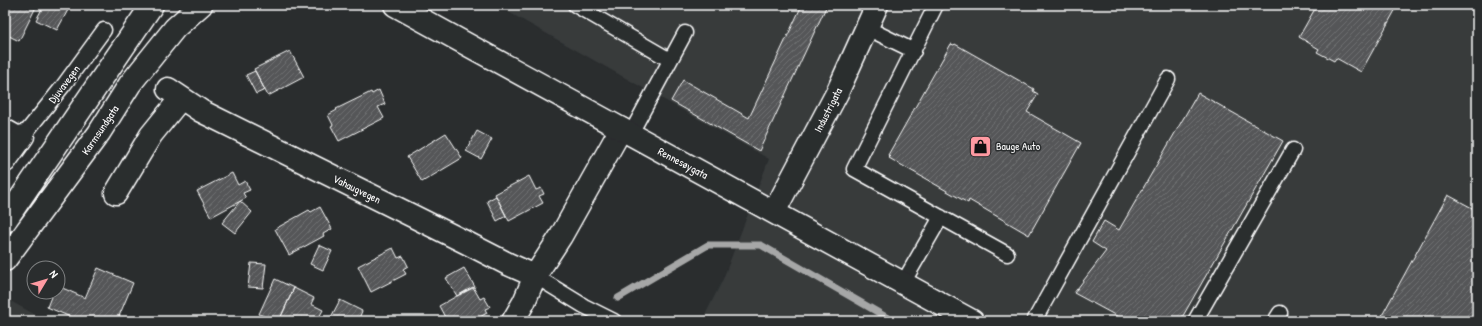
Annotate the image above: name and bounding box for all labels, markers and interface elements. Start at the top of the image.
street label: Djuvavegen [45,62,83,106]
street label: Industrigata [811,85,846,135]
street label: Karmsundgata [78,102,122,158]
shop icon: Bauge Auto [968,133,994,159]
place label: Bauge Auto [996,139,1041,153]
street label: Rennesøygata [656,144,711,182]
street label: Vahaugvegen [331,171,383,207]
north arrow [26,260,66,300]
text: N [47,267,61,281]

